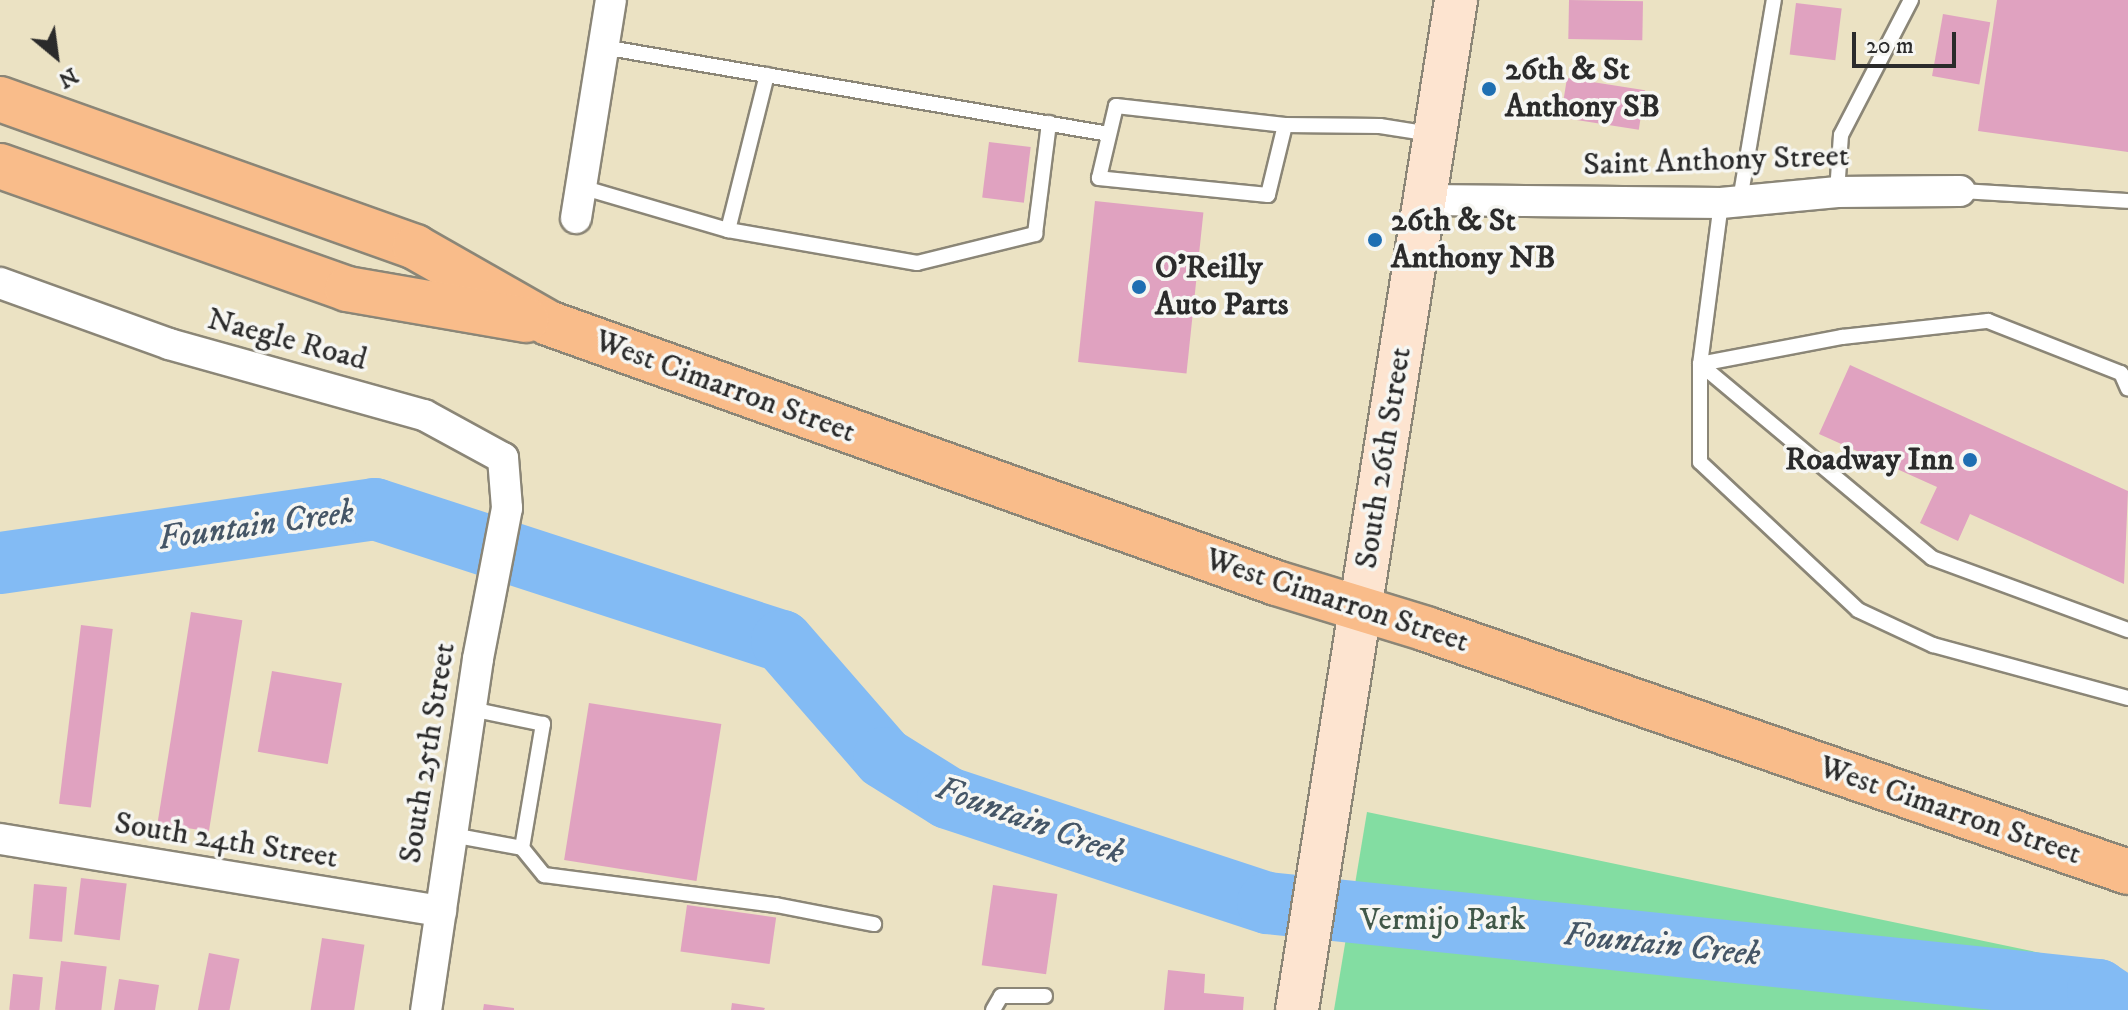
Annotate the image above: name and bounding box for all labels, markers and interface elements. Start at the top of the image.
north arrow [16,16,96,96]
scale bar [1856,16,1960,66]
text: 20 m [1866,31,1914,61]
place label: 26th & St Anthony SB [1505,52,1660,127]
text: N [53,61,82,94]
marker: 26th & St Anthony SB [1480,80,1498,98]
street label: Saint Anthony Street [1582,137,1850,185]
place label: 26th & St Anthony NB [1391,203,1555,278]
marker: 26th & St Anthony NB [1366,231,1384,249]
place label: O'Reilly Auto Parts [1155,250,1289,325]
marker: O'Reilly Auto Parts [1130,278,1148,296]
street label: Naegle Road [203,300,371,380]
street label: West Cimarron Street [589,322,861,452]
street label: South 26th Street [1348,345,1420,571]
place label: Roadway Inn [1785,441,1954,479]
marker: Roadway Inn [1961,451,1979,469]
water label: Fountain Creek [155,492,357,560]
street label: West Cimarron Street [1201,540,1473,662]
street label: South 25th Street [392,640,464,866]
street label: West Cimarron Street [1814,748,2086,874]
water label: Fountain Creek [930,768,1130,874]
street label: South 24th Street [112,804,340,878]
park label: Vermijo Park [1360,901,1526,939]
water label: Fountain Creek [1562,914,1762,976]

